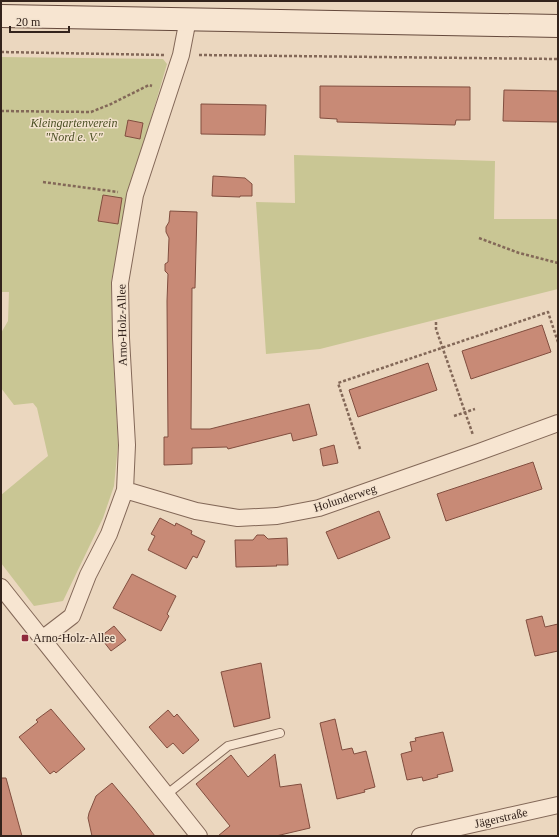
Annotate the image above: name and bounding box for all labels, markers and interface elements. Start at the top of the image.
scale bar [10,8,69,34]
text: 20 m [16,15,41,29]
park label: Kleingartenverein "Nord e. V." [30,116,117,144]
street label: Arno-Holz-Allee [114,284,130,366]
street label: Holunderweg [312,481,378,515]
place label: Arno-Holz-Allee [33,631,115,645]
marker: Arno-Holz-Allee [20,633,30,643]
street label: Jägerstraße [473,805,529,831]

